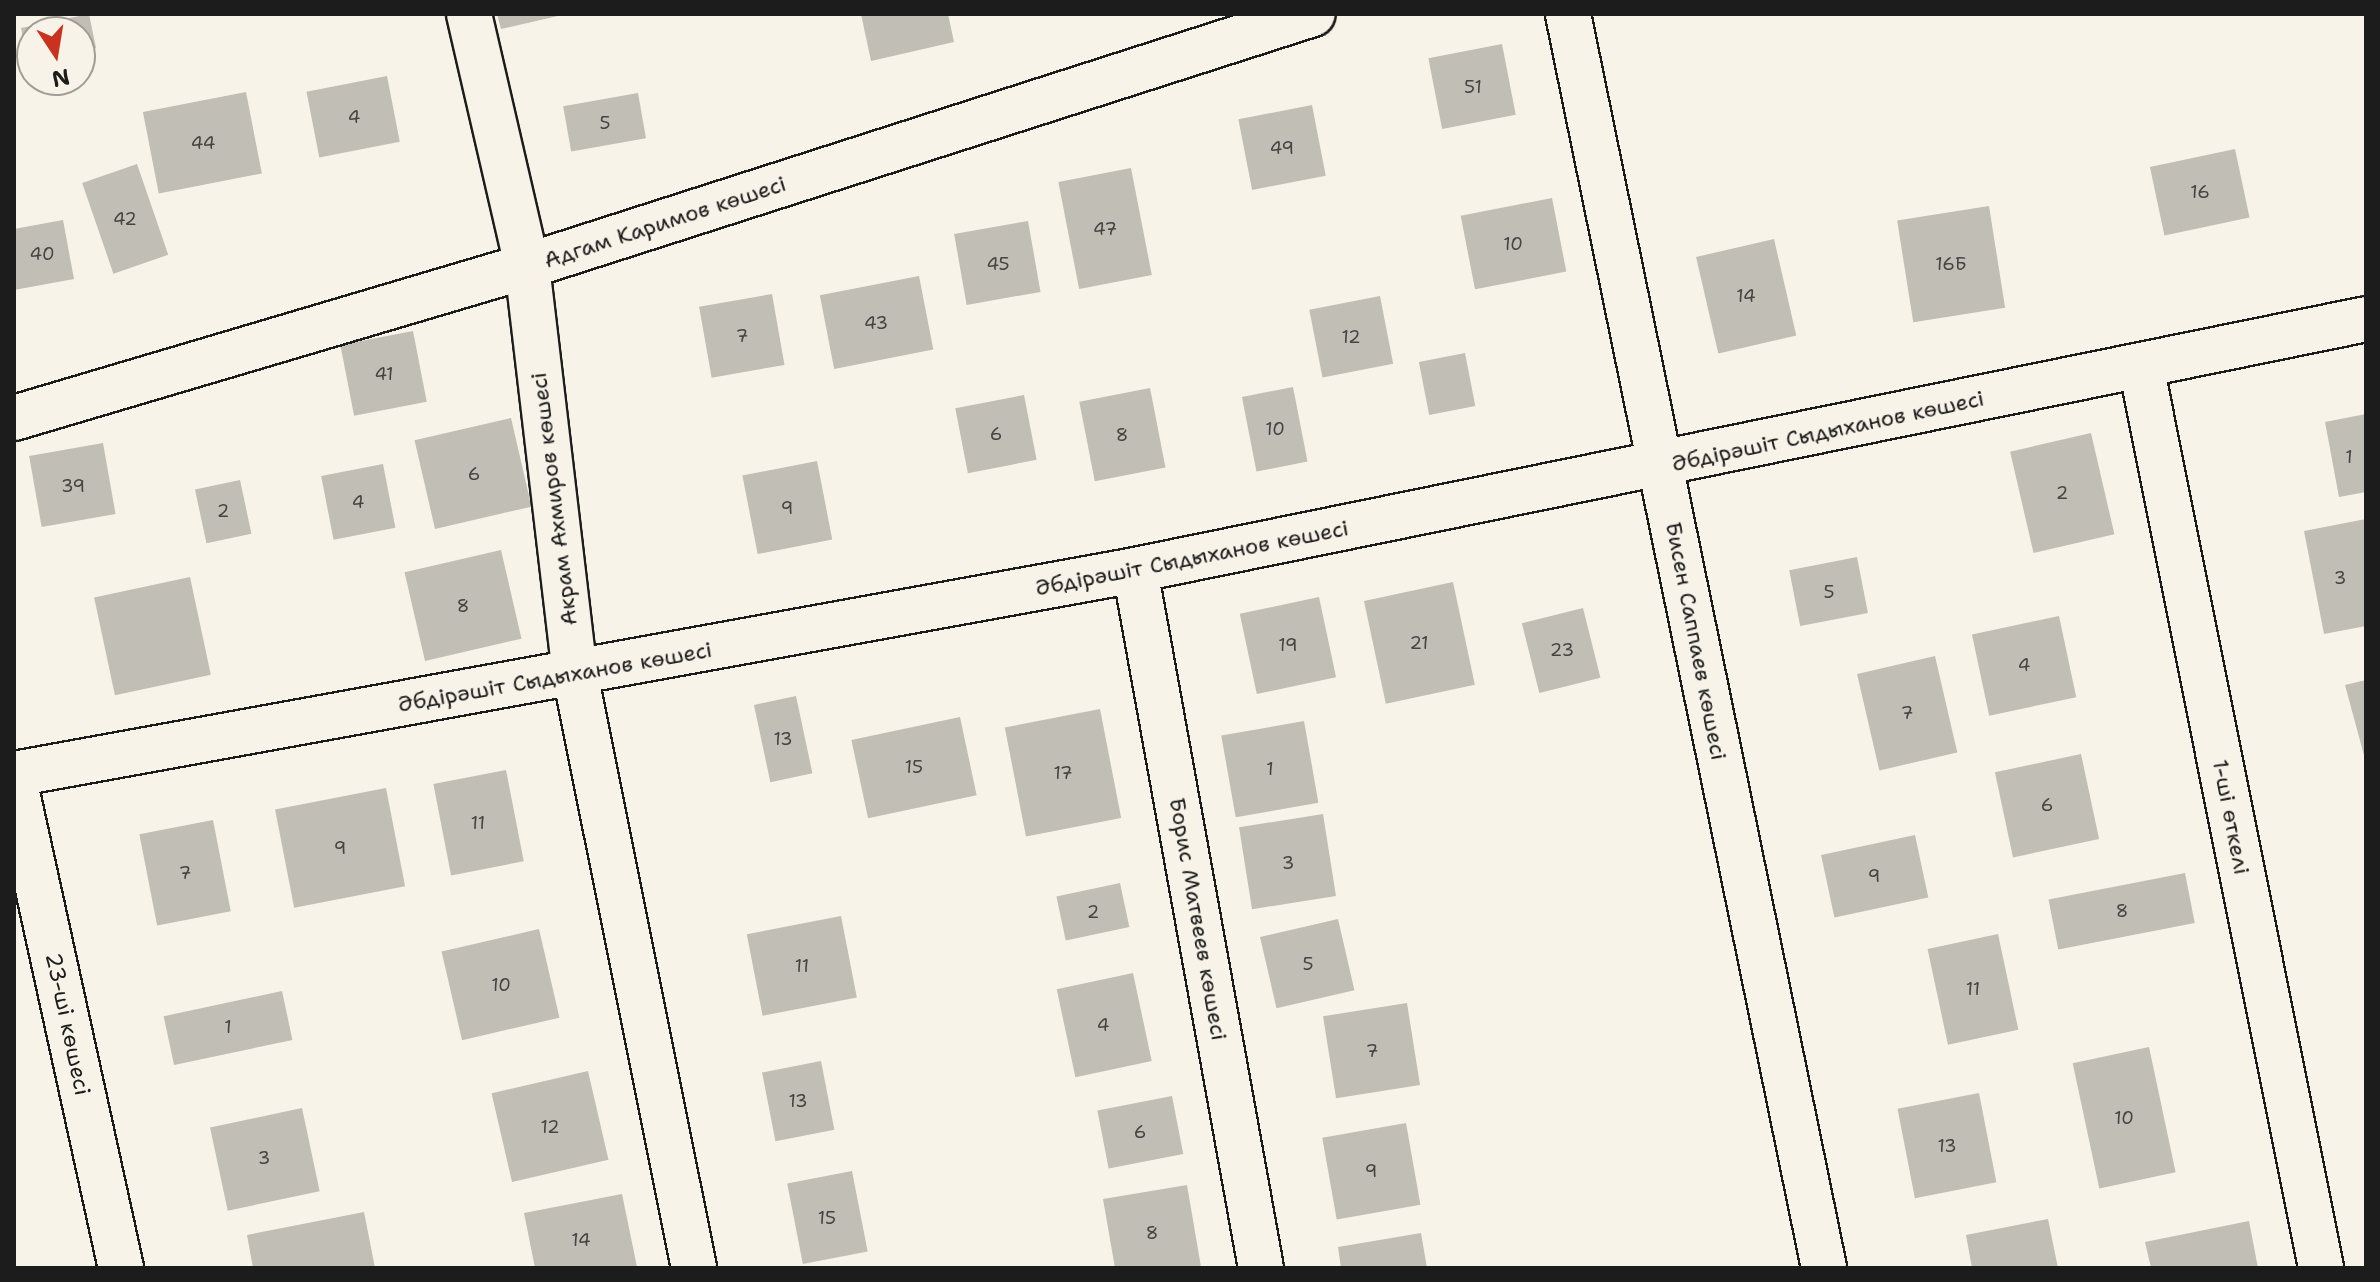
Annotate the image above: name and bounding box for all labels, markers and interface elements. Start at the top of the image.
north arrow [16,16,96,96]
text: N [49,62,72,94]
house number: 51 [1464,76,1482,98]
house number: 4 [348,106,360,128]
house number: 5 [599,112,611,134]
house number: 44 [191,132,215,154]
house number: 49 [1270,137,1294,159]
street label: Адгам Каримов көшесі [541,170,789,274]
house number: 16 [2190,181,2210,203]
house number: 42 [113,208,137,230]
house number: 47 [1093,218,1117,240]
house number: 10 [1503,233,1523,255]
house number: 40 [29,243,55,265]
house number: 45 [986,253,1010,275]
house number: 16Б [1935,253,1967,275]
house number: 14 [1736,285,1756,307]
house number: 43 [864,312,888,334]
house number: 7 [736,325,748,347]
house number: 12 [1341,326,1361,348]
house number: 41 [374,363,394,385]
street label: Акрам Ахмиров көшесі [525,371,583,627]
street label: Әбдірәшіт Сыдыханов көшесі [1669,385,1987,477]
house number: 10 [1265,418,1285,440]
house number: 6 [990,423,1002,445]
house number: 8 [1116,424,1128,446]
house number: 1 [2345,446,2353,468]
house number: 6 [468,463,480,485]
house number: 39 [61,475,85,497]
house number: 2 [2056,482,2068,504]
house number: 4 [352,491,364,513]
house number: 9 [781,497,793,519]
house number: 2 [217,500,229,522]
street label: Әбдірәшіт Сыдыханов көшесі [1033,515,1351,601]
street label: Бисен Саппаев көшесі [1660,520,1732,762]
house number: 3 [2334,567,2346,589]
house number: 5 [1823,581,1835,603]
house number: 8 [457,595,469,617]
house number: 21 [1409,632,1429,654]
house number: 19 [1278,634,1298,656]
street label: Әбдірәшіт Сыдыханов көшесі [396,636,714,718]
house number: 23 [1550,639,1574,661]
house number: 4 [2018,654,2030,676]
house number: 7 [1901,702,1913,724]
house number: 13 [773,728,793,750]
house number: 15 [905,756,923,778]
street label: 1-ші өткелі [2207,757,2255,877]
house number: 1 [1266,758,1274,780]
house number: 17 [1053,762,1073,784]
house number: 6 [2041,794,2053,816]
street label: Борис Матвеев көшесі [1164,795,1232,1043]
house number: 11 [471,812,485,834]
house number: 9 [334,837,346,859]
house number: 3 [1282,852,1294,874]
house number: 7 [179,862,191,884]
house number: 9 [1868,865,1880,887]
house number: 8 [2116,900,2128,922]
house number: 2 [1087,901,1099,923]
street label: 23-шi көшесi [40,950,96,1098]
house number: 5 [1302,953,1314,975]
house number: 11 [795,955,809,977]
house number: 10 [491,974,511,996]
house number: 11 [1966,978,1980,1000]
house number: 4 [1097,1014,1109,1036]
house number: 1 [224,1016,232,1038]
house number: 7 [1366,1040,1378,1062]
house number: 13 [788,1090,808,1112]
house number: 10 [2114,1107,2134,1129]
house number: 12 [540,1116,560,1138]
house number: 6 [1134,1121,1146,1143]
house number: 13 [1937,1135,1957,1157]
house number: 3 [258,1147,270,1169]
house number: 9 [1365,1160,1377,1182]
house number: 15 [818,1207,836,1229]
house number: 8 [1146,1222,1158,1244]
house number: 14 [571,1229,591,1251]

